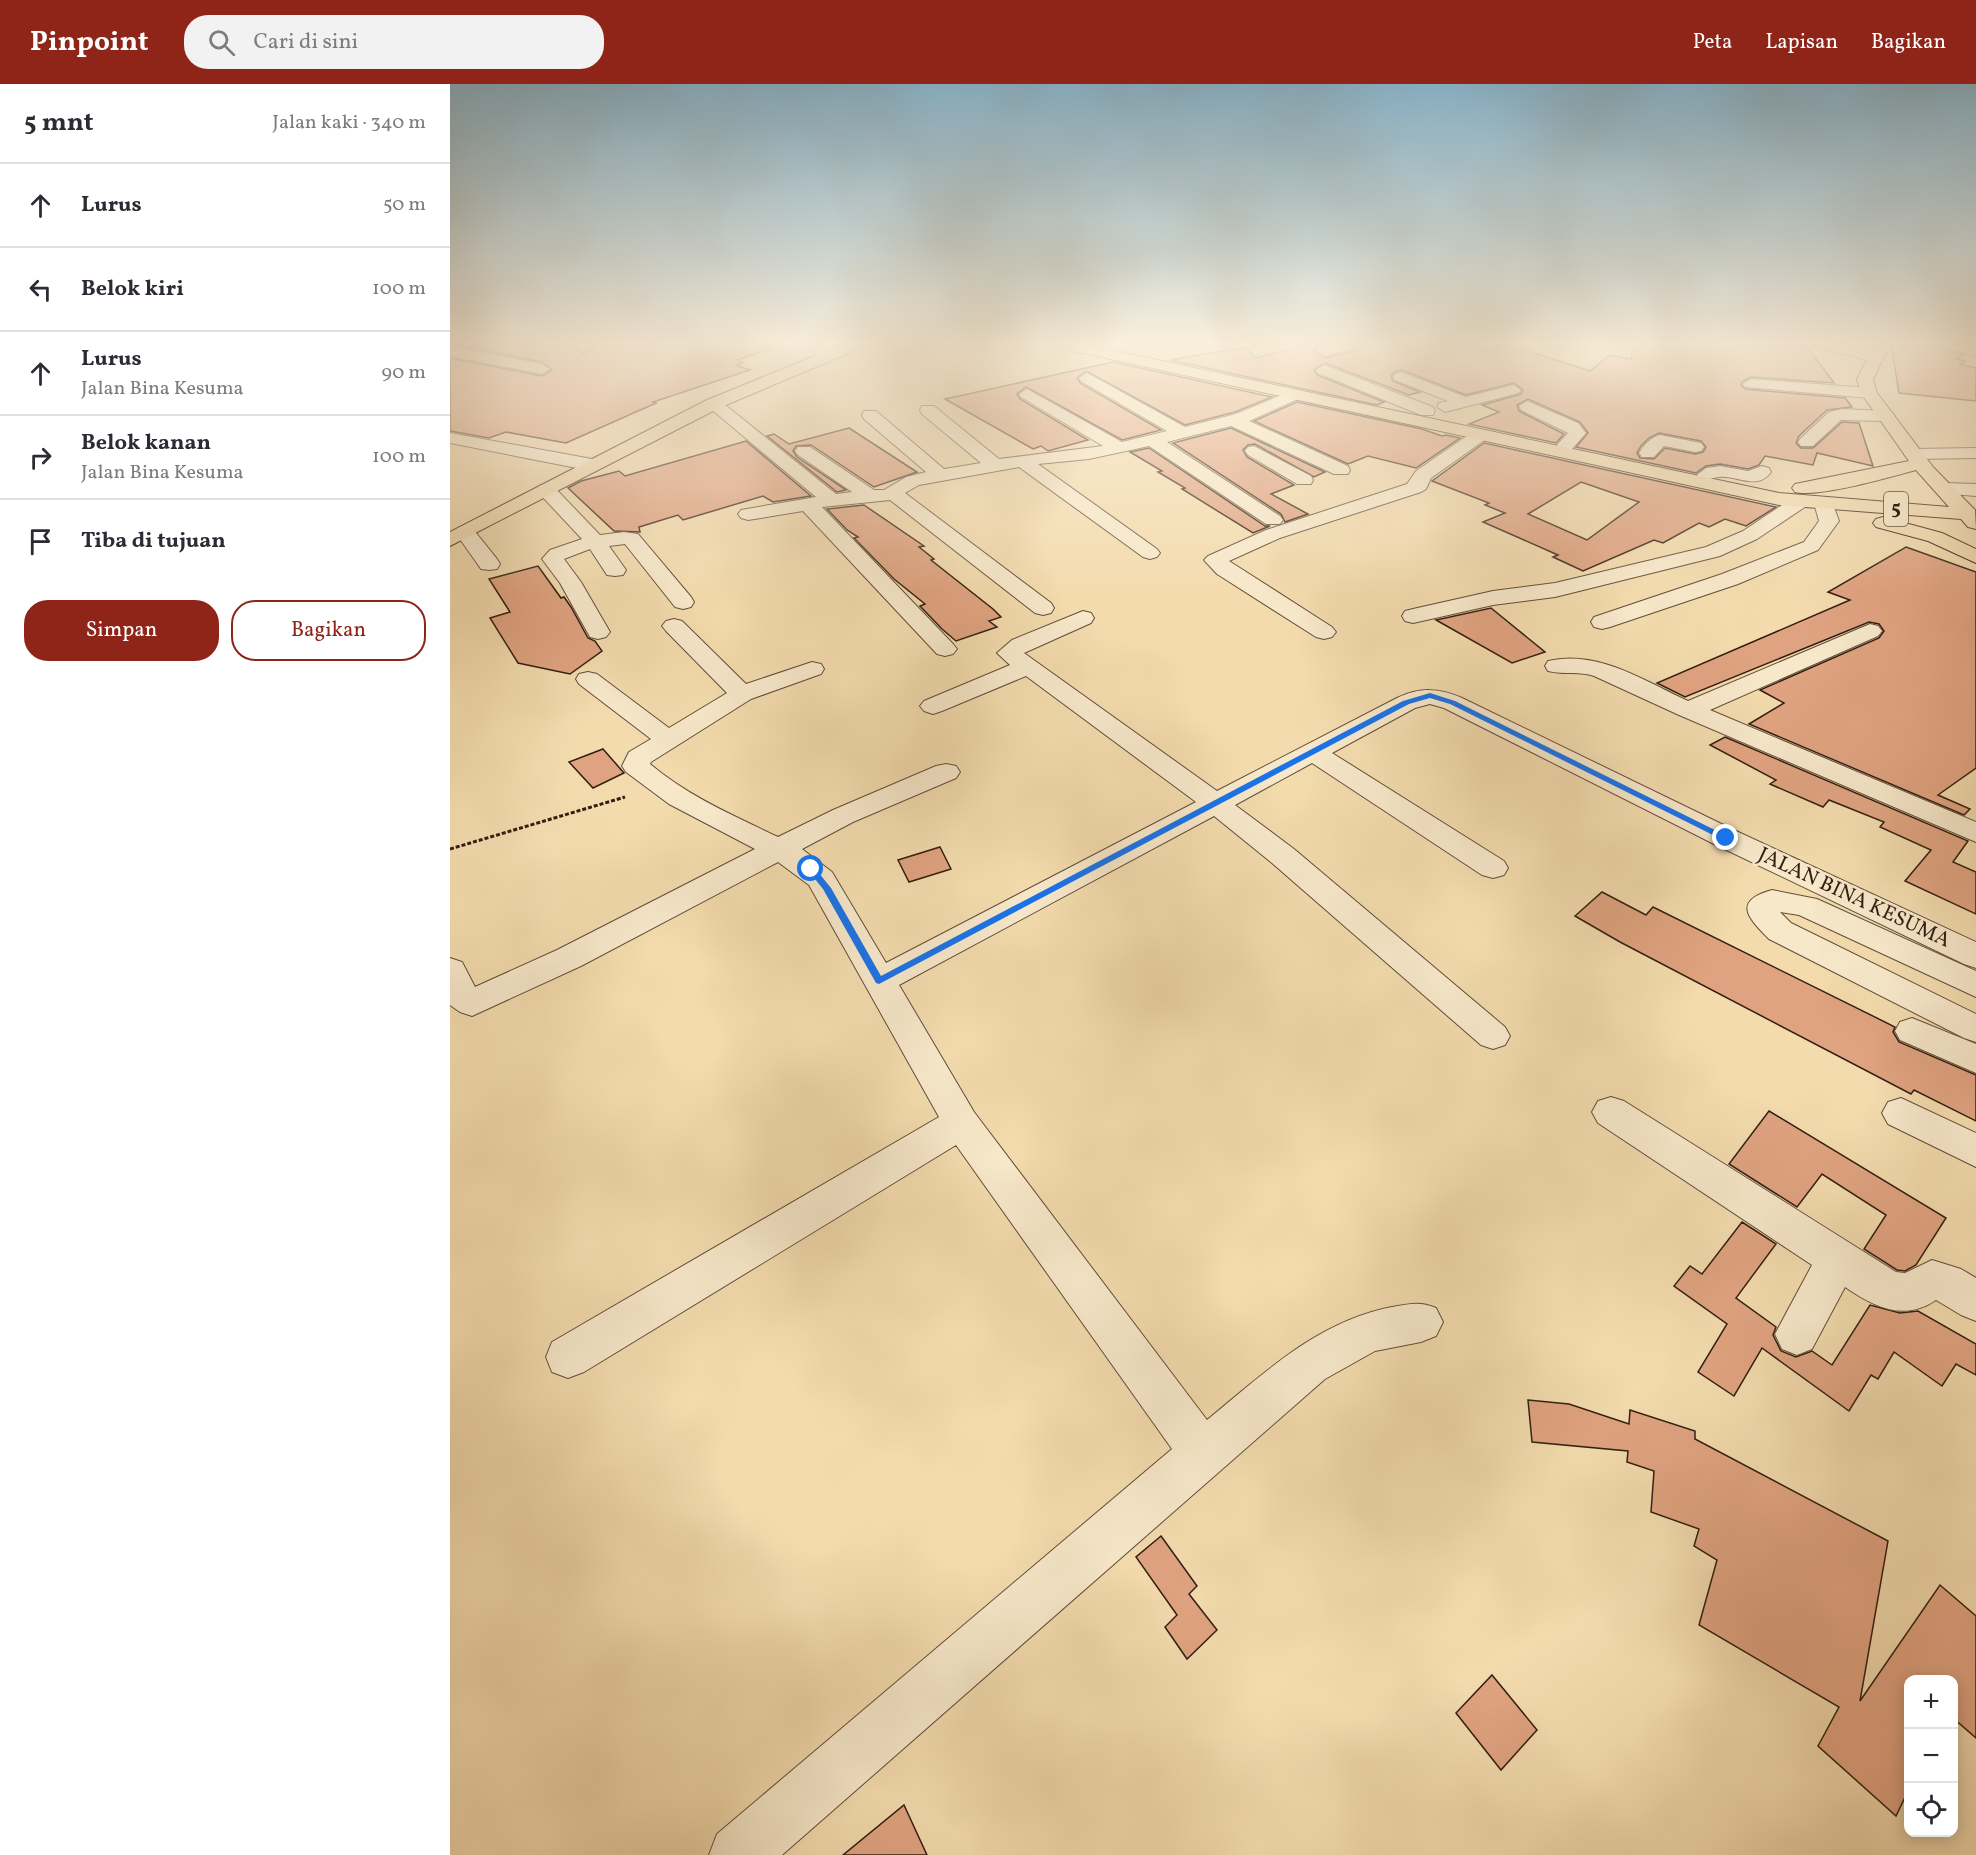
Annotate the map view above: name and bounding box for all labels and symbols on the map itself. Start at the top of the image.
road number: 5 [1884,492,1908,526]
route end [1712,824,1738,850]
street label: JALAN BINA KESUMA [1753,841,1955,956]
route start [797,855,823,881]

